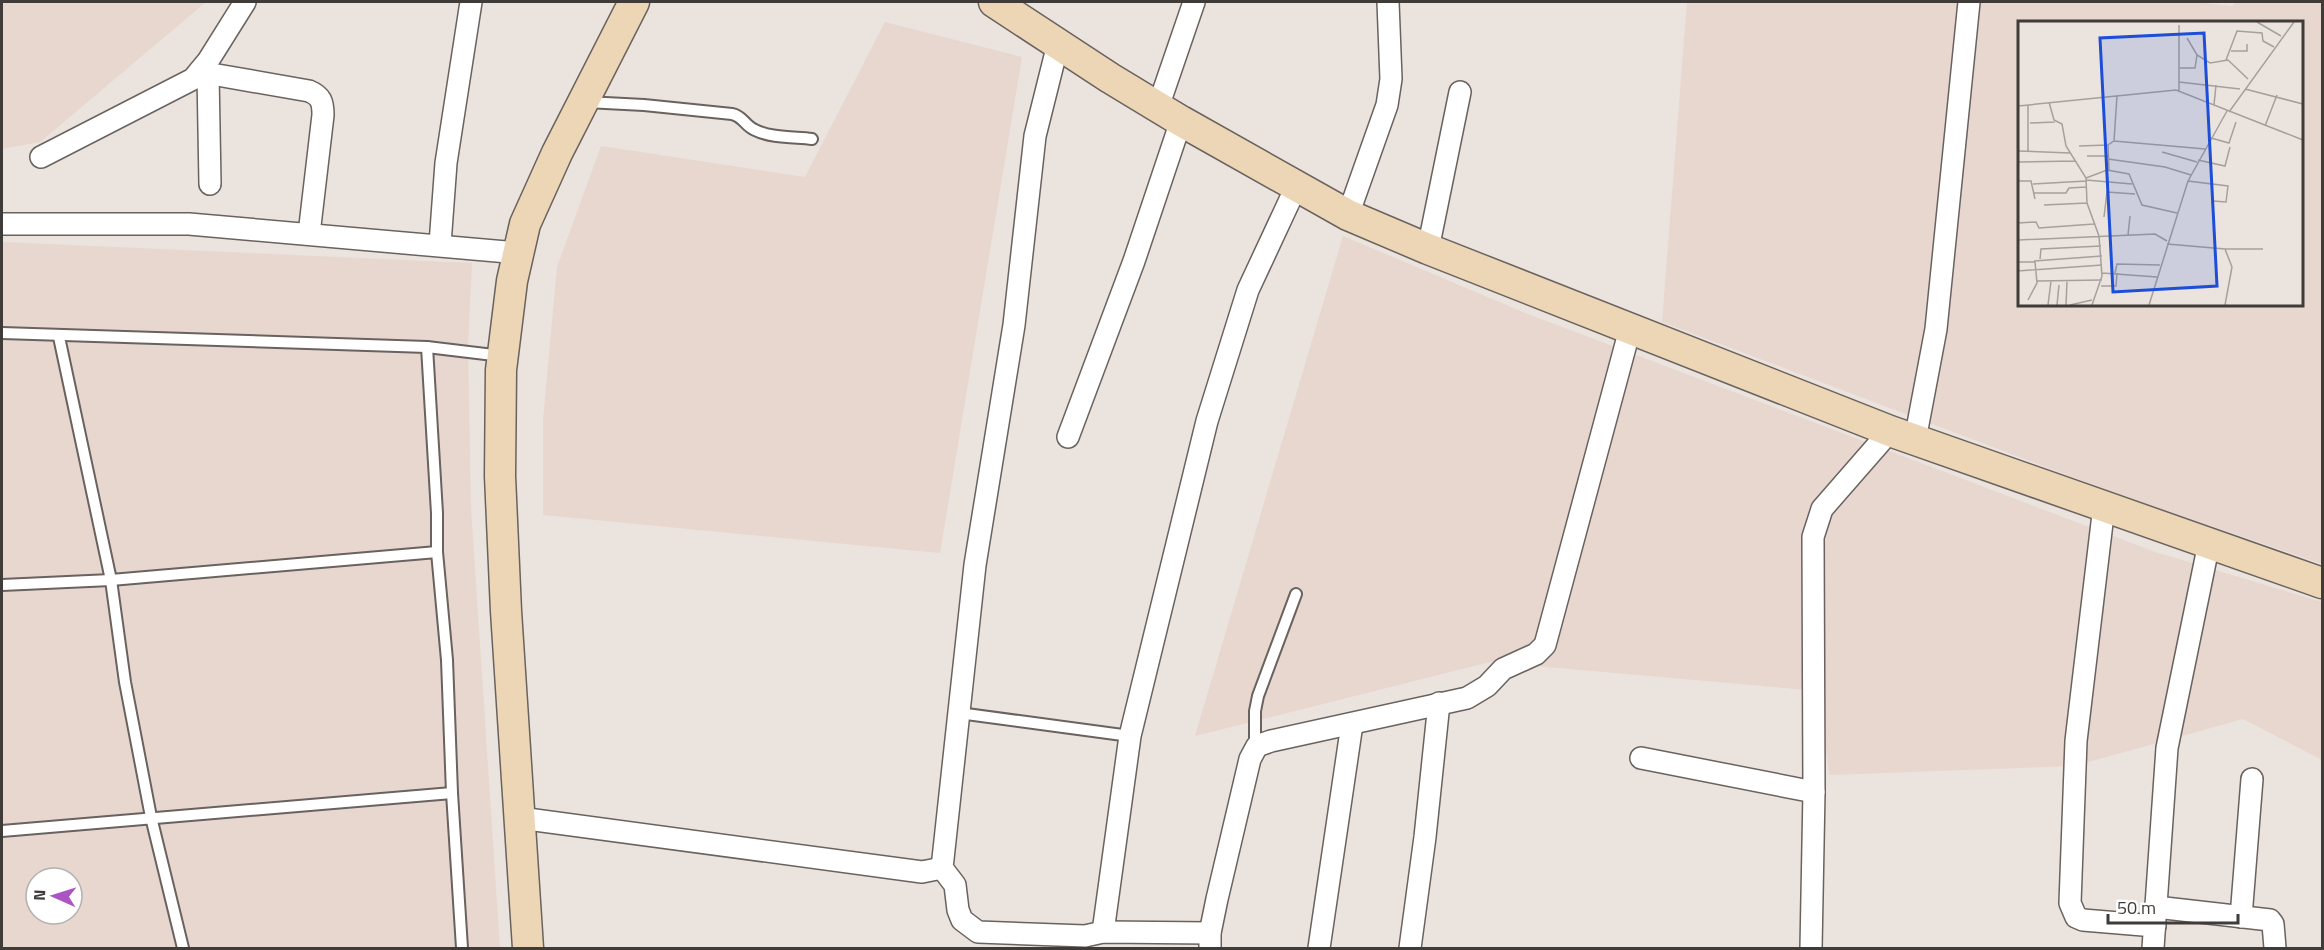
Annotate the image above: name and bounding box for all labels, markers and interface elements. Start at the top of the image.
inset map [2018,21,2303,306]
north arrow [24,866,84,926]
scale bar [2108,887,2238,925]
text: N [27,889,51,901]
text: 50 m [2117,894,2156,921]

